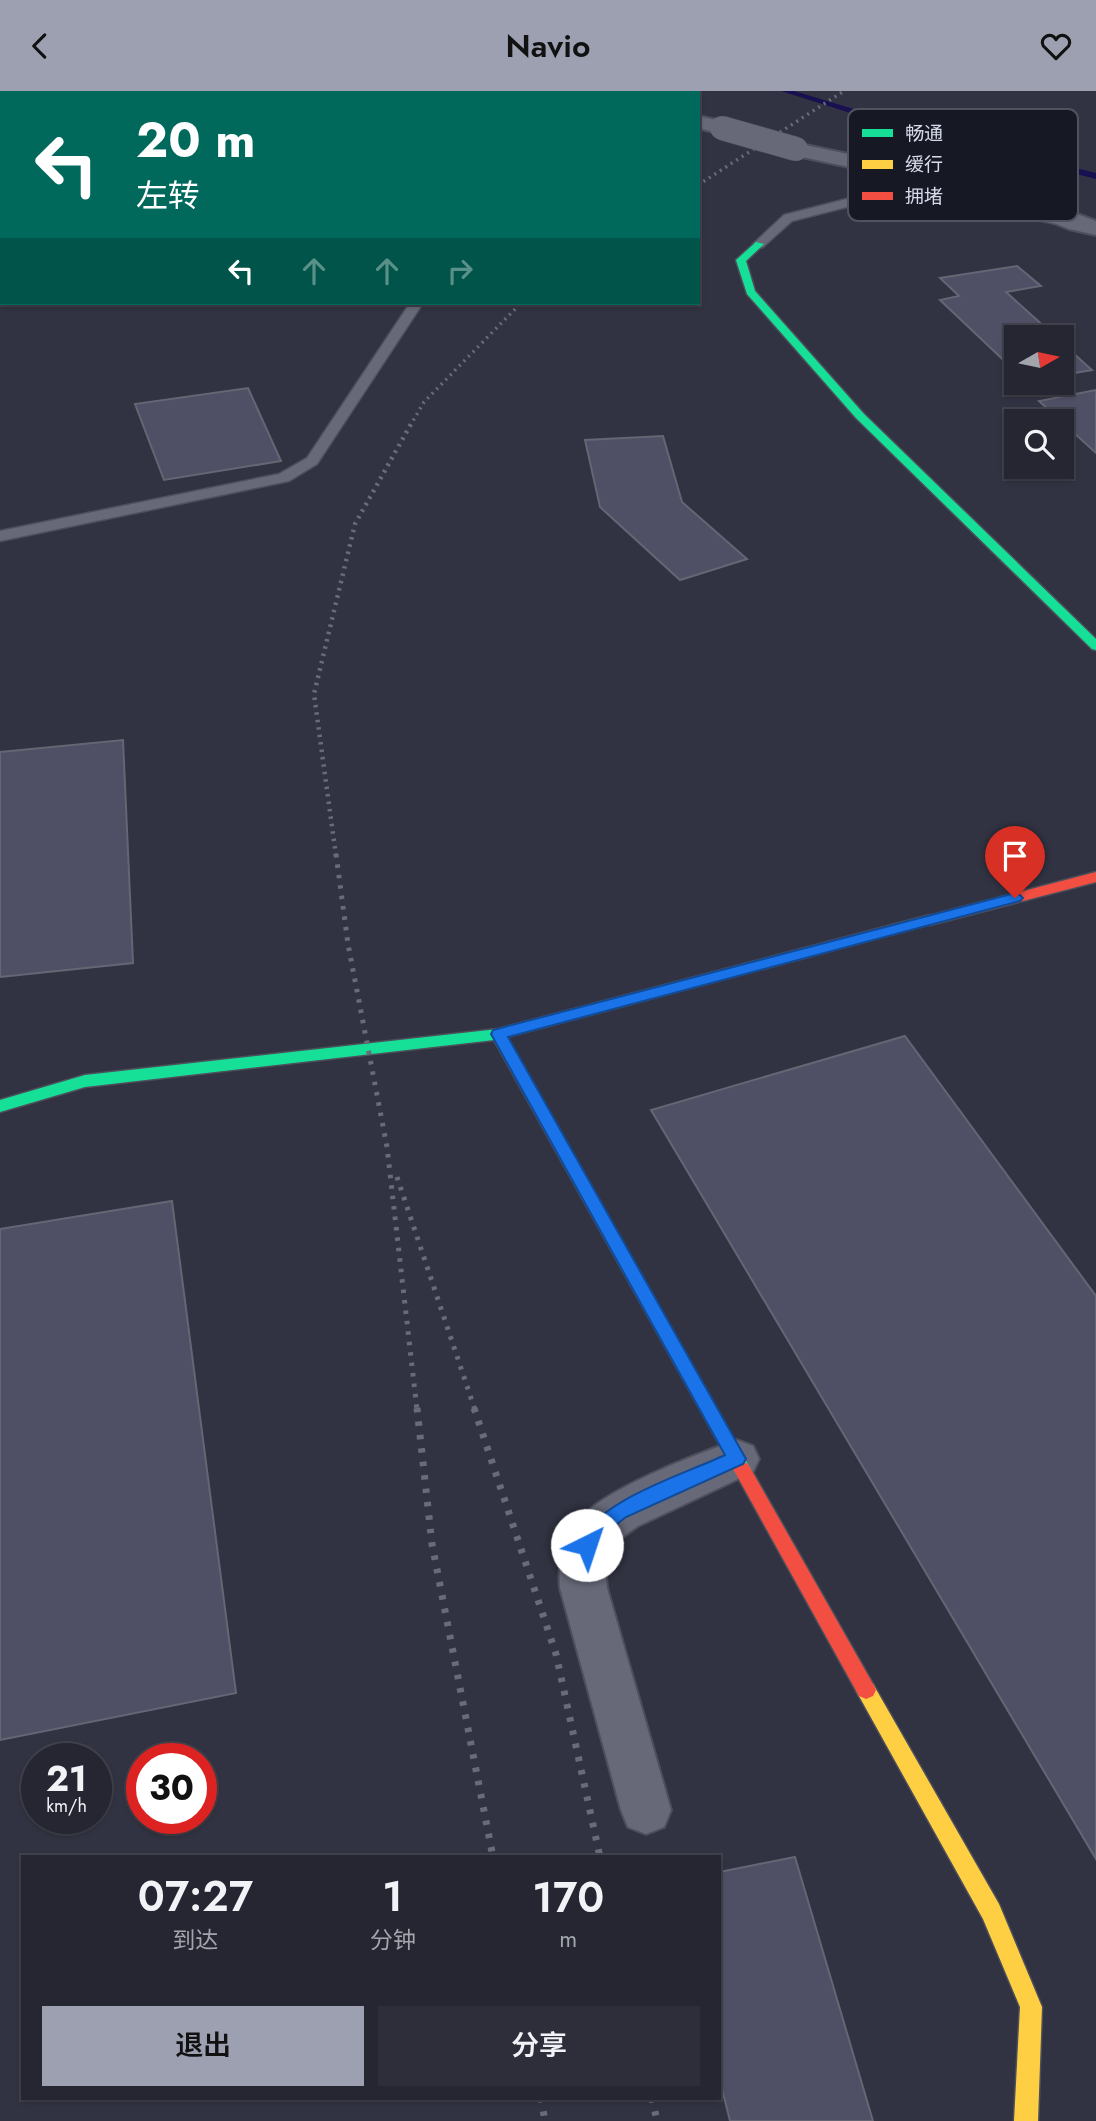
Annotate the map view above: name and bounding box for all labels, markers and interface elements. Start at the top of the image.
text: Navio [506,23,590,69]
icon: back [21,27,59,65]
icon: heart [1037,27,1075,65]
text: 20 m [136,105,255,175]
legend [848,109,1078,221]
icon: left [21,119,112,210]
text: 畅通 [905,120,943,147]
text: 缓行 [905,151,943,178]
text: 左转 [136,173,200,219]
text: 拥堵 [905,183,943,210]
icon: left [222,252,260,290]
icon: ahead [295,252,333,290]
icon: ahead [368,252,406,290]
icon: right [441,252,479,290]
north arrow [1004,325,1074,395]
map controls [1004,325,1074,479]
button: search [1004,409,1074,479]
pin [985,826,1045,898]
icon: arrive [996,837,1034,875]
position arrow [550,1508,624,1582]
speed limit sign: 30 [126,1743,217,1834]
text: 21 [46,1754,87,1804]
text: km/h [46,1793,87,1819]
text: 07:27 [138,1866,253,1927]
text: 1 [382,1866,403,1927]
text: 170 [532,1867,604,1928]
text: m [559,1922,577,1956]
text: 到达 [172,1923,218,1957]
text: 分钟 [370,1923,416,1957]
button: 退出 [42,2006,364,2086]
button: 分享 [378,2006,700,2086]

